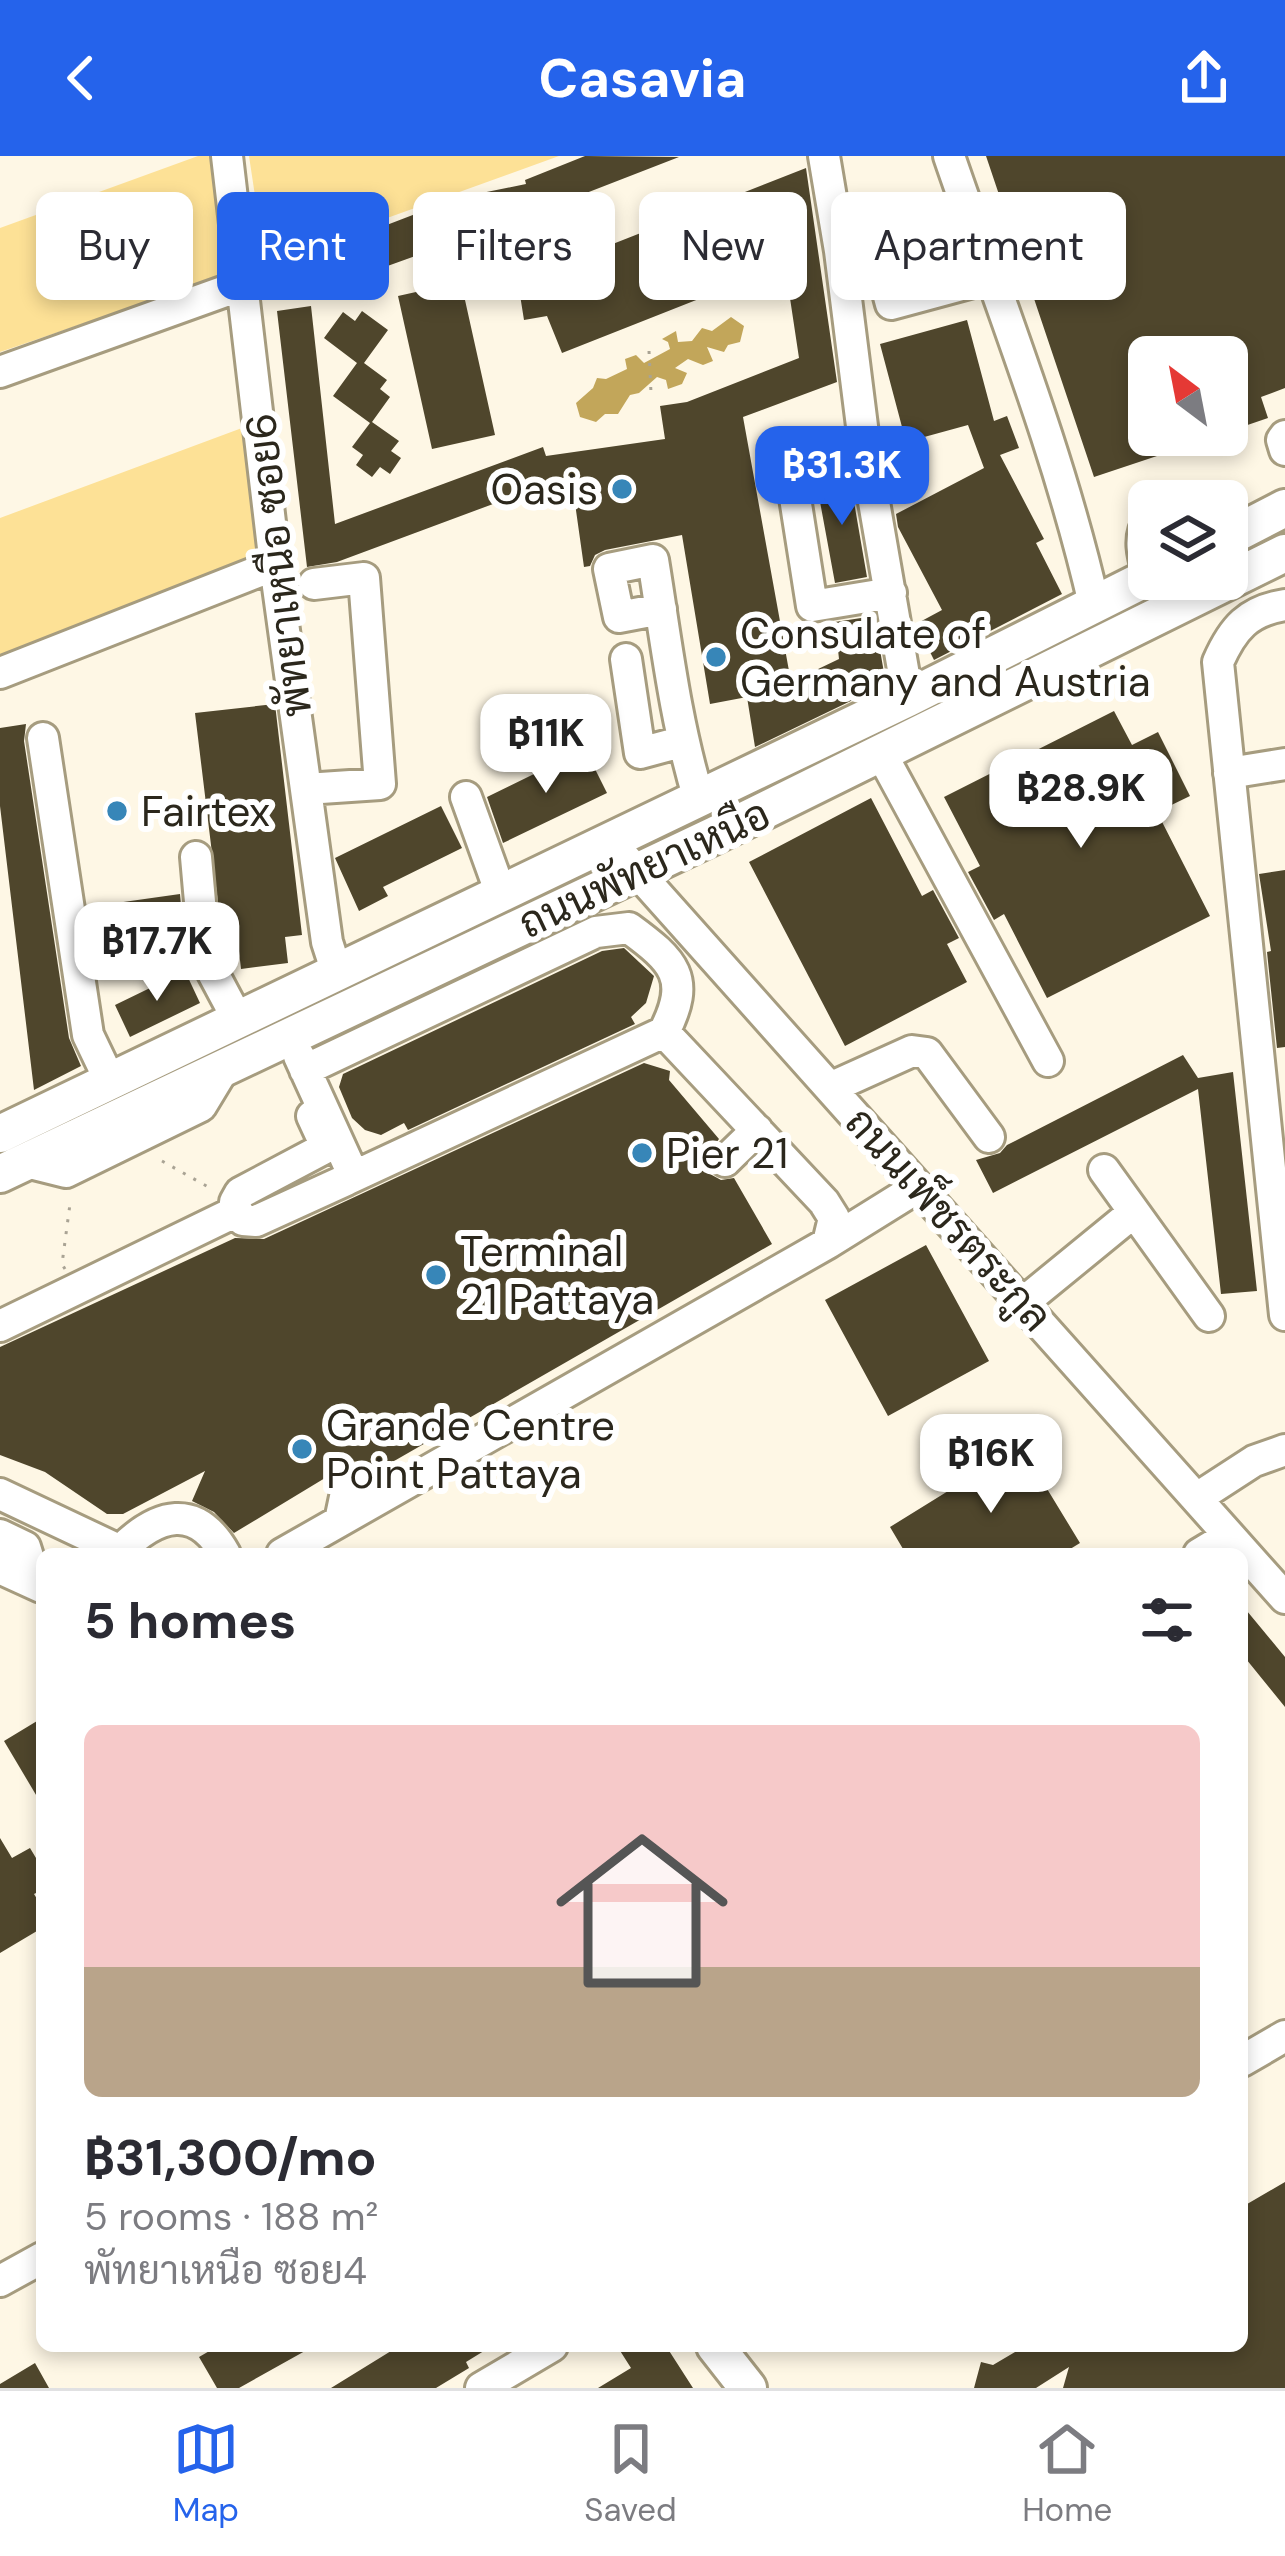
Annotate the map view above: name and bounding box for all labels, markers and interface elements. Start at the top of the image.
text: Casavia [538,43,747,114]
icon: back [48,45,114,111]
icon: share [1171,45,1237,111]
chip: Buy [36,192,193,300]
chip: Rent [217,192,389,300]
chip: Filters [413,192,615,300]
chip: New [639,192,807,300]
chip: Apartment [831,192,1126,300]
north arrow [1128,336,1248,456]
map controls [1128,336,1248,600]
street label: พัทยาเหนือ ซอย6 [233,410,324,720]
pin: ฿31.3K [744,426,940,528]
text: ฿31.3K [782,439,902,490]
place label: Oasis [490,462,598,517]
marker: Oasis [609,476,635,502]
button: layers [1128,480,1248,600]
place label: Consulate of Germany and Austria [740,606,1151,709]
marker: Consulate of Germany and Austria [703,644,729,670]
pin: ฿11K [475,694,617,796]
text: ฿11K [507,707,585,758]
pin: ฿28.9K [983,749,1179,851]
text: ฿28.9K [1016,762,1146,813]
place label: Fairtex [141,784,270,839]
street label: ถนนพัทยาเหนือ [510,786,779,951]
marker: Fairtex [104,798,130,824]
pin: ฿17.7K [59,902,255,1004]
text: ฿17.7K [101,915,213,966]
street label: ถนนเพ็ชรตระกูล [833,1094,1065,1344]
place label: Pier 21 [666,1126,788,1181]
marker: Pier 21 [629,1140,655,1166]
place label: Terminal 21 Pattaya [460,1224,654,1327]
marker: Terminal 21 Pattaya [423,1262,449,1288]
place label: Grande Centre Point Pattaya [326,1398,615,1501]
pin: ฿16K [920,1414,1062,1516]
text: ฿16K [947,1427,1035,1478]
marker: Grande Centre Point Pattaya [289,1436,315,1462]
text: 5 homes [84,1587,296,1654]
icon: filters [1134,1587,1200,1653]
icon: home [534,1803,750,2019]
text: ฿31,300/mo [84,2124,377,2191]
text: 5 rooms · 188 m² [84,2191,379,2242]
text: พัทยาเหนือ ซอย4 [84,2245,367,2296]
tab: Map [173,2416,239,2531]
tab: Saved [584,2416,677,2531]
tab: Home [1022,2416,1112,2531]

